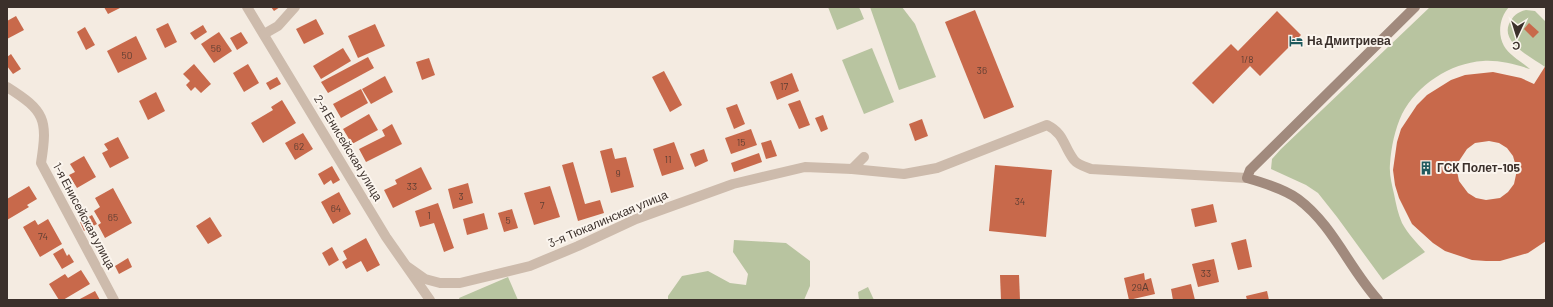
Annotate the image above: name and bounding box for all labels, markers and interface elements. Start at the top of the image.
north arrow [1497,16,1537,56]
hotel icon: На Дмитриева [1288,33,1304,49]
place label: На Дмитриева [1307,33,1391,48]
text: С [1512,40,1521,53]
house number: 56 [211,42,221,54]
house number: 50 [122,49,132,61]
house number: 1/8 [1241,53,1253,65]
house number: 36 [977,64,987,76]
house number: 17 [780,80,788,92]
street label: 2-я Енисейская улица [311,92,386,204]
house number: 15 [737,136,745,148]
house number: 62 [294,140,304,152]
house number: 11 [664,153,672,165]
street label: 1-я Енисейская улица [50,160,119,272]
building icon: ГСК Полет-105 [1418,160,1434,176]
place label: ГСК Полет-105 [1437,160,1521,174]
house number: 9 [615,167,621,179]
house number: 33 [407,180,417,192]
street label: 3-я Тюкалинская улица [546,186,670,250]
house number: 3 [458,190,464,202]
house number: 34 [1015,195,1025,207]
house number: 7 [540,199,545,211]
house number: 64 [331,202,341,214]
house number: 1 [427,209,431,221]
house number: 65 [108,211,118,223]
house number: 5 [505,214,511,226]
house number: 74 [38,230,48,242]
house number: 33 [1201,267,1211,279]
house number: 29А [1131,281,1149,293]

